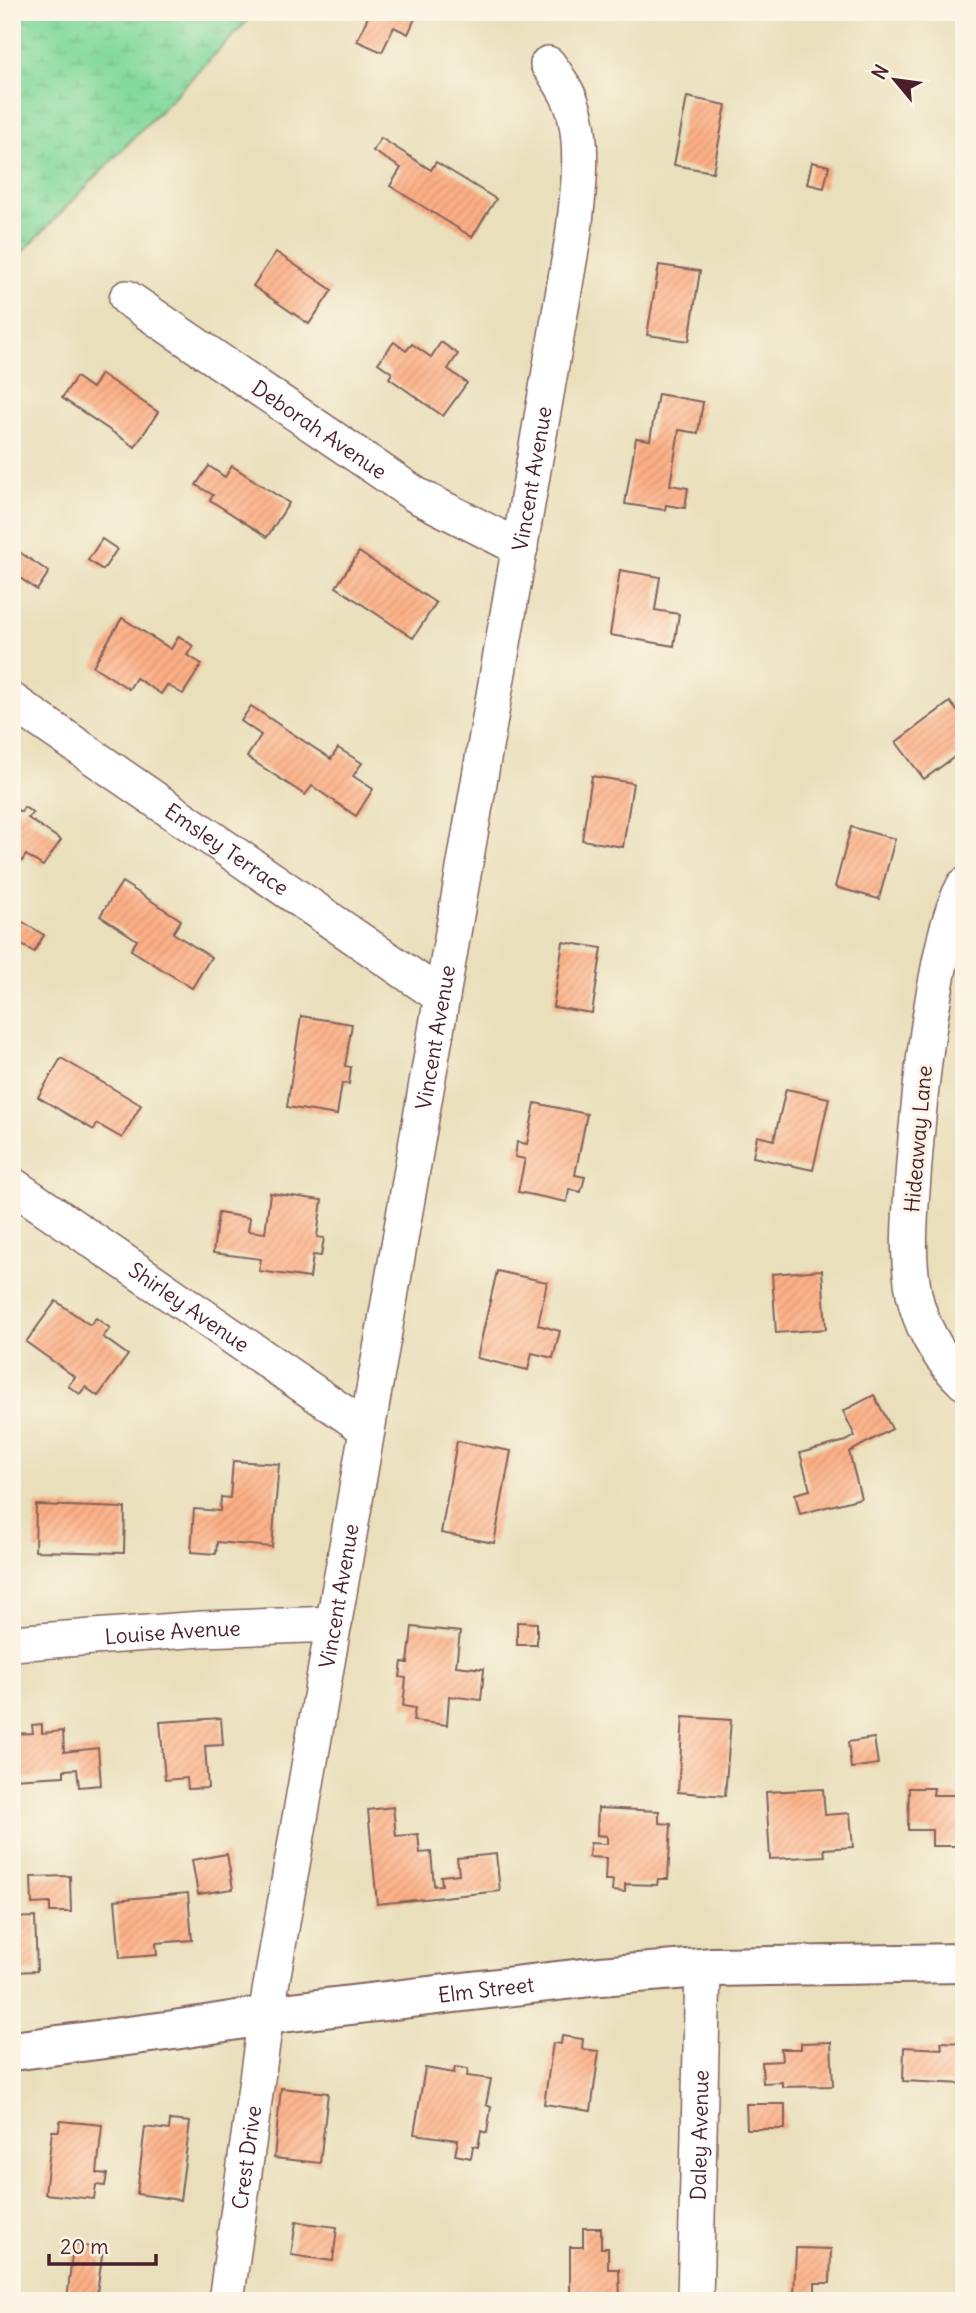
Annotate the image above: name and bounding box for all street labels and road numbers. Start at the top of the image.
street label: Deborah Avenue [247,374,392,485]
street label: Vincent Avenue [506,404,557,553]
street label: Emsley Terrace [160,797,294,901]
street label: Vincent Avenue [409,963,461,1112]
street label: Hideaway Lane [898,1064,938,1214]
street label: Shirley Avenue [124,1256,255,1358]
street label: Vincent Avenue [313,1522,364,1670]
street label: Louise Avenue [104,1614,241,1650]
street label: Elm Street [436,1970,535,2008]
street label: Daley Avenue [684,2070,714,2201]
street label: Crest Drive [225,2104,267,2211]

